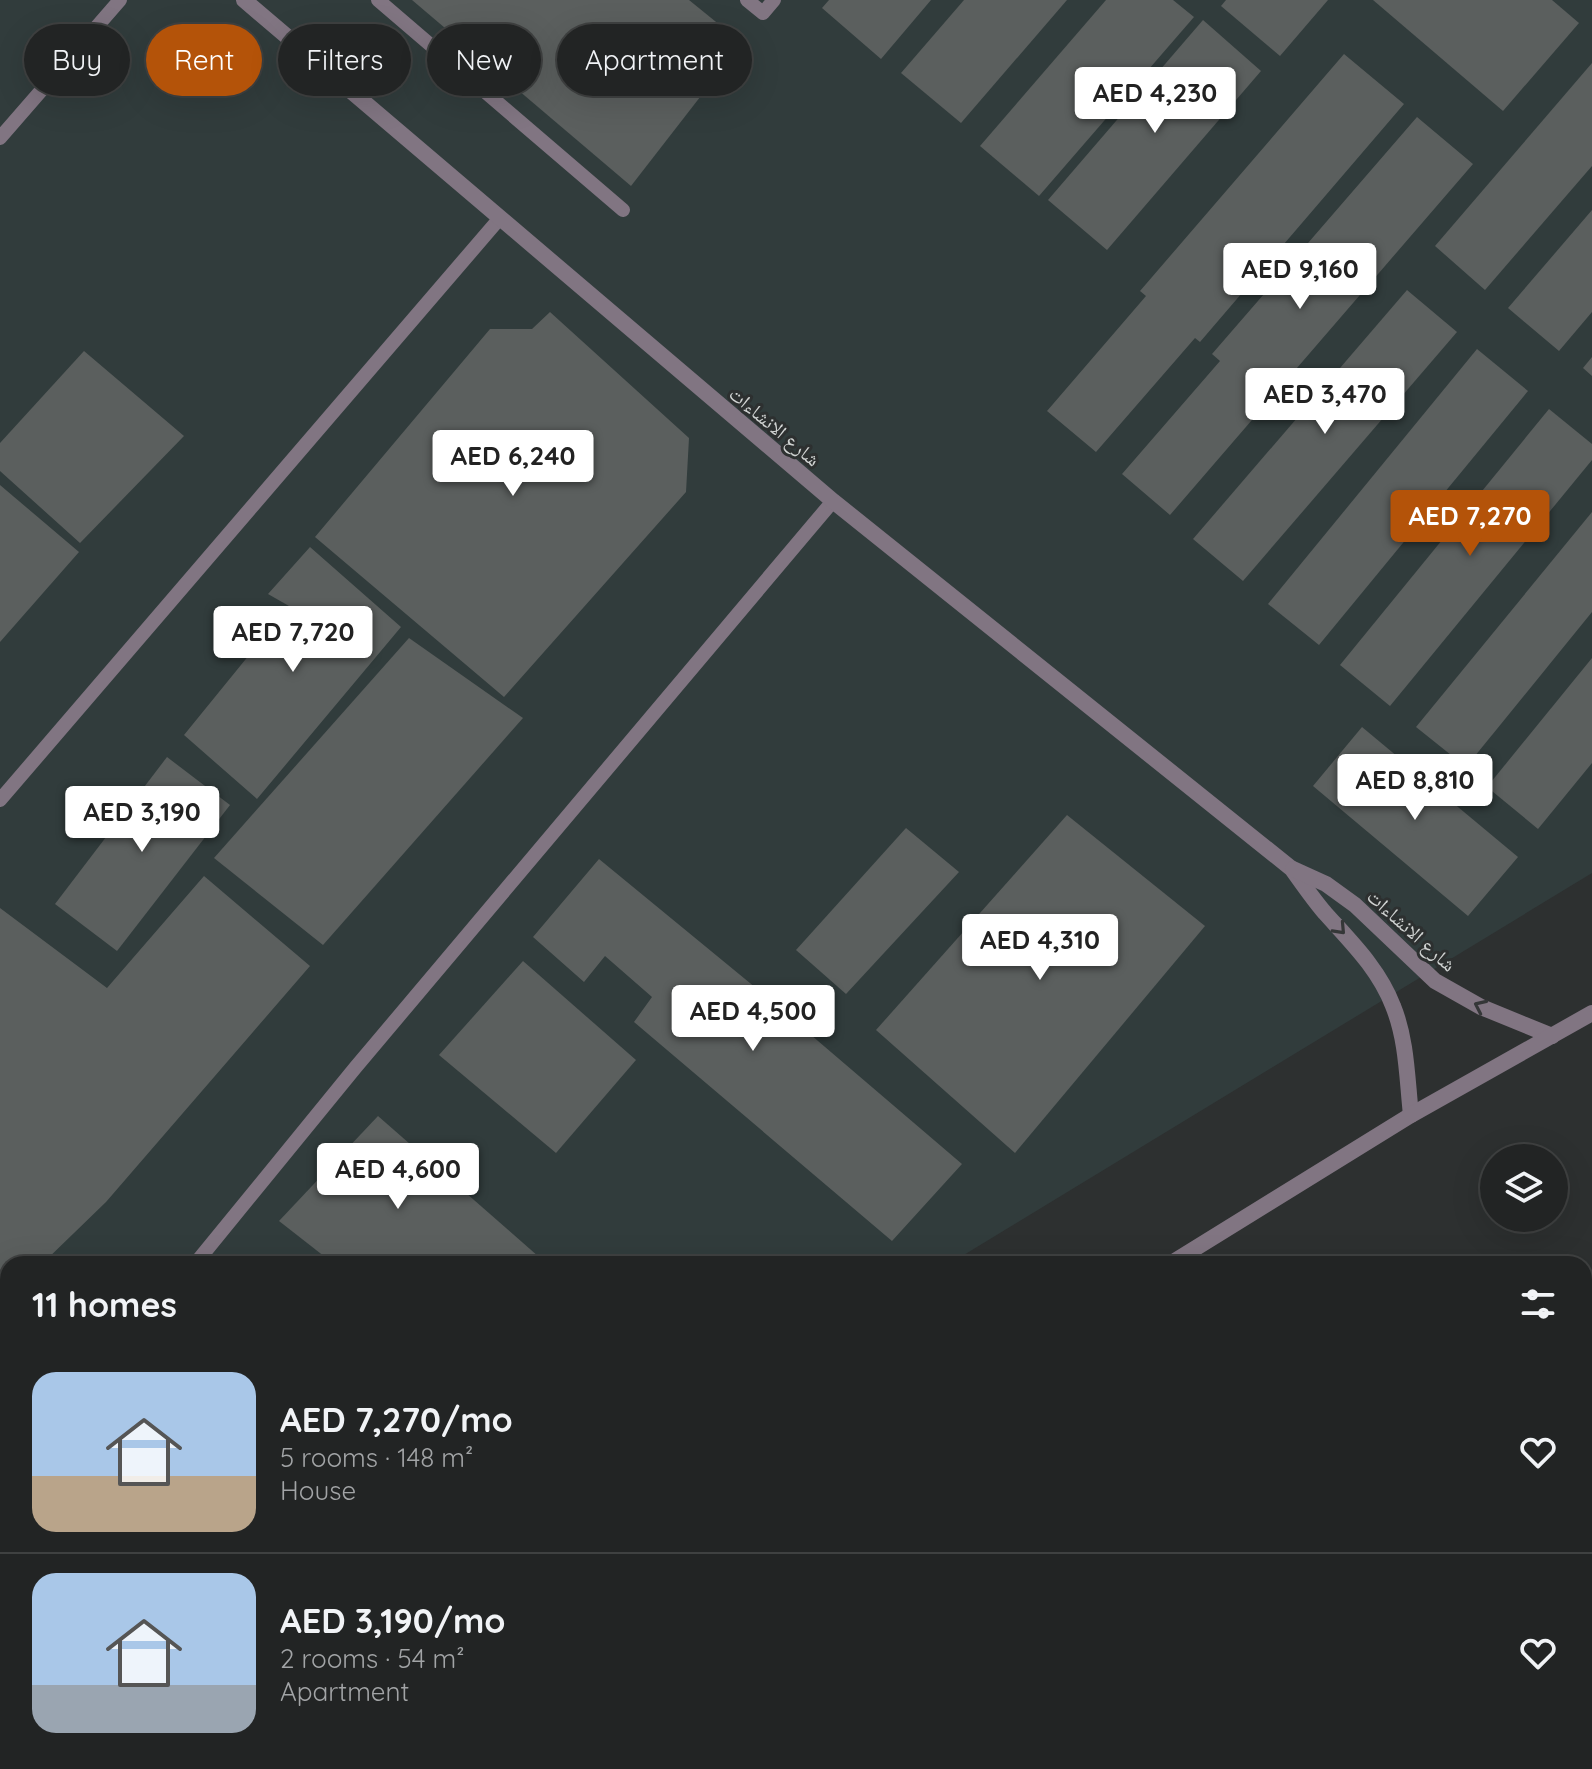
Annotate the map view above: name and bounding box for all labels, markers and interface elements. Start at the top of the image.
chip: Buy [24,24,130,96]
chip: Rent [146,24,262,96]
chip: Filters [278,24,411,96]
chip: New [427,24,541,96]
chip: Apartment [557,24,752,96]
pin: AED 4,230 [1063,67,1247,135]
text: AED 4,230 [1093,76,1217,109]
pin: AED 9,160 [1208,243,1392,311]
text: AED 9,160 [1241,252,1359,285]
pin: AED 3,470 [1233,368,1417,436]
text: AED 3,470 [1263,377,1387,410]
street label: شارع الانشاءات [724,381,826,472]
pin: AED 6,240 [421,430,605,498]
text: AED 6,240 [451,439,575,472]
pin: AED 7,270 [1378,490,1562,558]
text: AED 7,270 [1408,499,1532,532]
pin: AED 7,720 [201,606,385,674]
text: AED 7,720 [231,615,355,648]
pin: AED 8,810 [1323,754,1507,822]
text: AED 8,810 [1355,763,1475,796]
pin: AED 3,190 [50,786,234,854]
text: AED 3,190 [83,795,201,828]
street label: شارع الانشاءات [1362,883,1462,977]
pin: AED 4,310 [948,914,1132,982]
one-way arrow [1331,920,1345,935]
text: AED 4,310 [980,923,1100,956]
pin: AED 4,500 [661,985,845,1053]
text: AED 4,500 [690,994,816,1027]
one-way arrow [1473,1000,1488,1016]
pin: AED 4,600 [306,1143,490,1211]
map controls [1480,1144,1568,1232]
button: layers [1480,1144,1568,1232]
text: AED 4,600 [335,1152,461,1185]
icon: filters [1516,1282,1560,1326]
text: 11 homes [32,1283,177,1326]
text: AED 7,270/mo [280,1398,513,1441]
icon: home [96,1404,192,1500]
icon: heart [1516,1430,1560,1474]
text: 5 rooms · 148 m² [280,1441,473,1474]
text: House [280,1474,356,1507]
text: AED 3,190/mo [280,1599,506,1642]
icon: home [96,1605,192,1701]
icon: heart [1516,1631,1560,1675]
text: 2 rooms · 54 m² [280,1642,464,1675]
text: Apartment [280,1675,409,1708]

